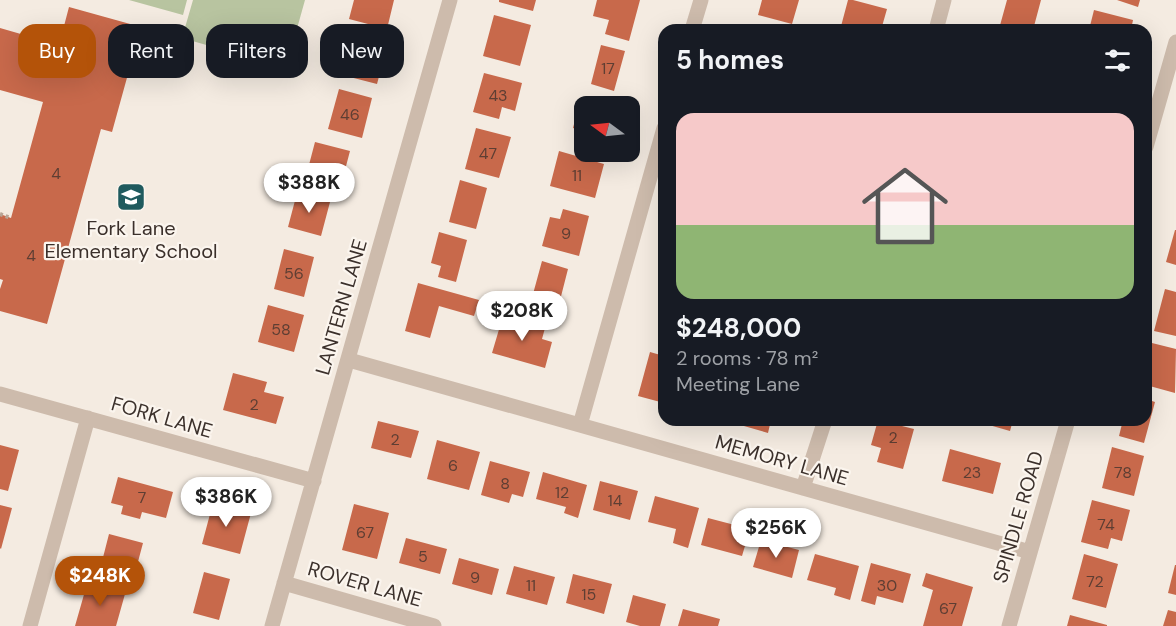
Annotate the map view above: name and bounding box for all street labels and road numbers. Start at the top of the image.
street label: LANTERN LANE [309,236,373,378]
street label: FORK LANE [108,390,216,444]
street label: MEMORY LANE [712,429,852,491]
street label: SPINDLE ROAD [987,448,1049,586]
street label: ROVER LANE [305,555,425,613]

